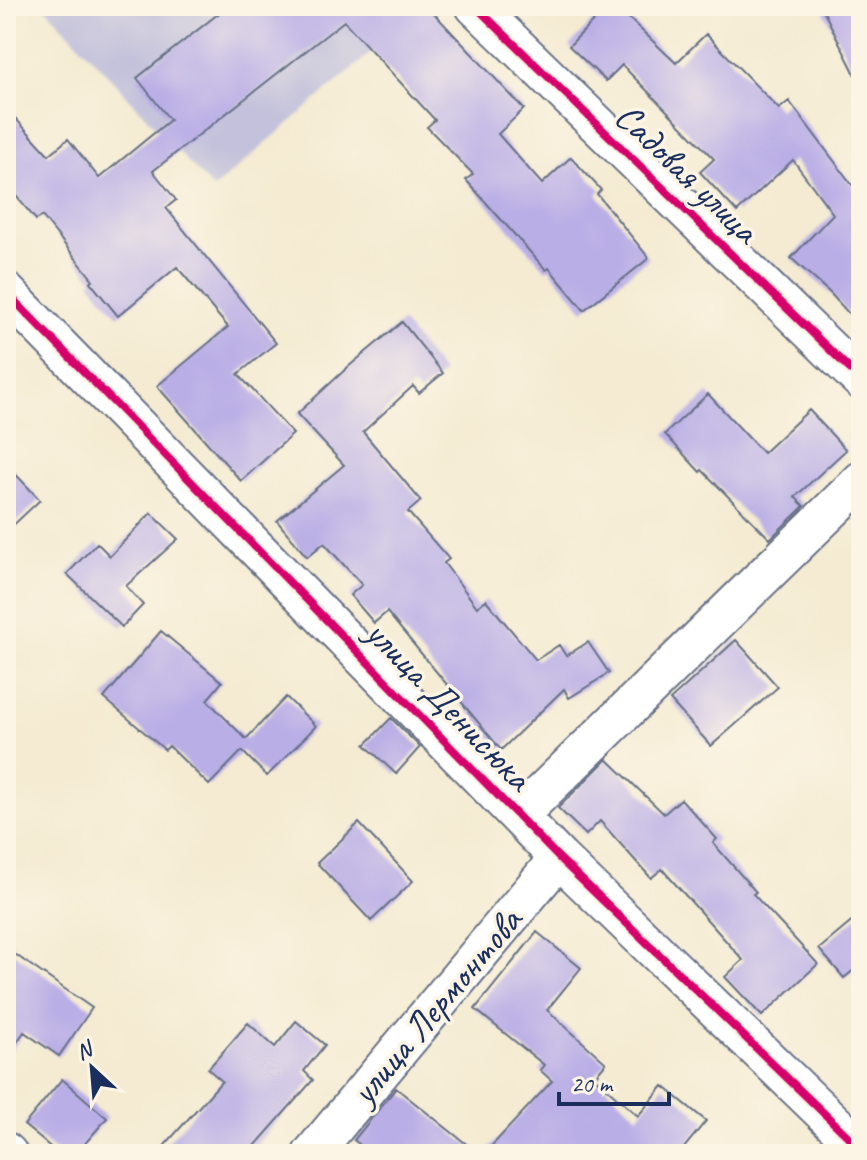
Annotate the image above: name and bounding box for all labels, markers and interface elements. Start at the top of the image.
street label: Садовая улица [605,93,771,255]
street label: улица Денисюка [354,608,544,802]
street label: улица Лермонтова [339,896,533,1115]
north arrow [52,1028,132,1108]
text: N [71,1034,99,1066]
scale bar [559,1056,669,1106]
text: 20 m [571,1069,614,1099]

